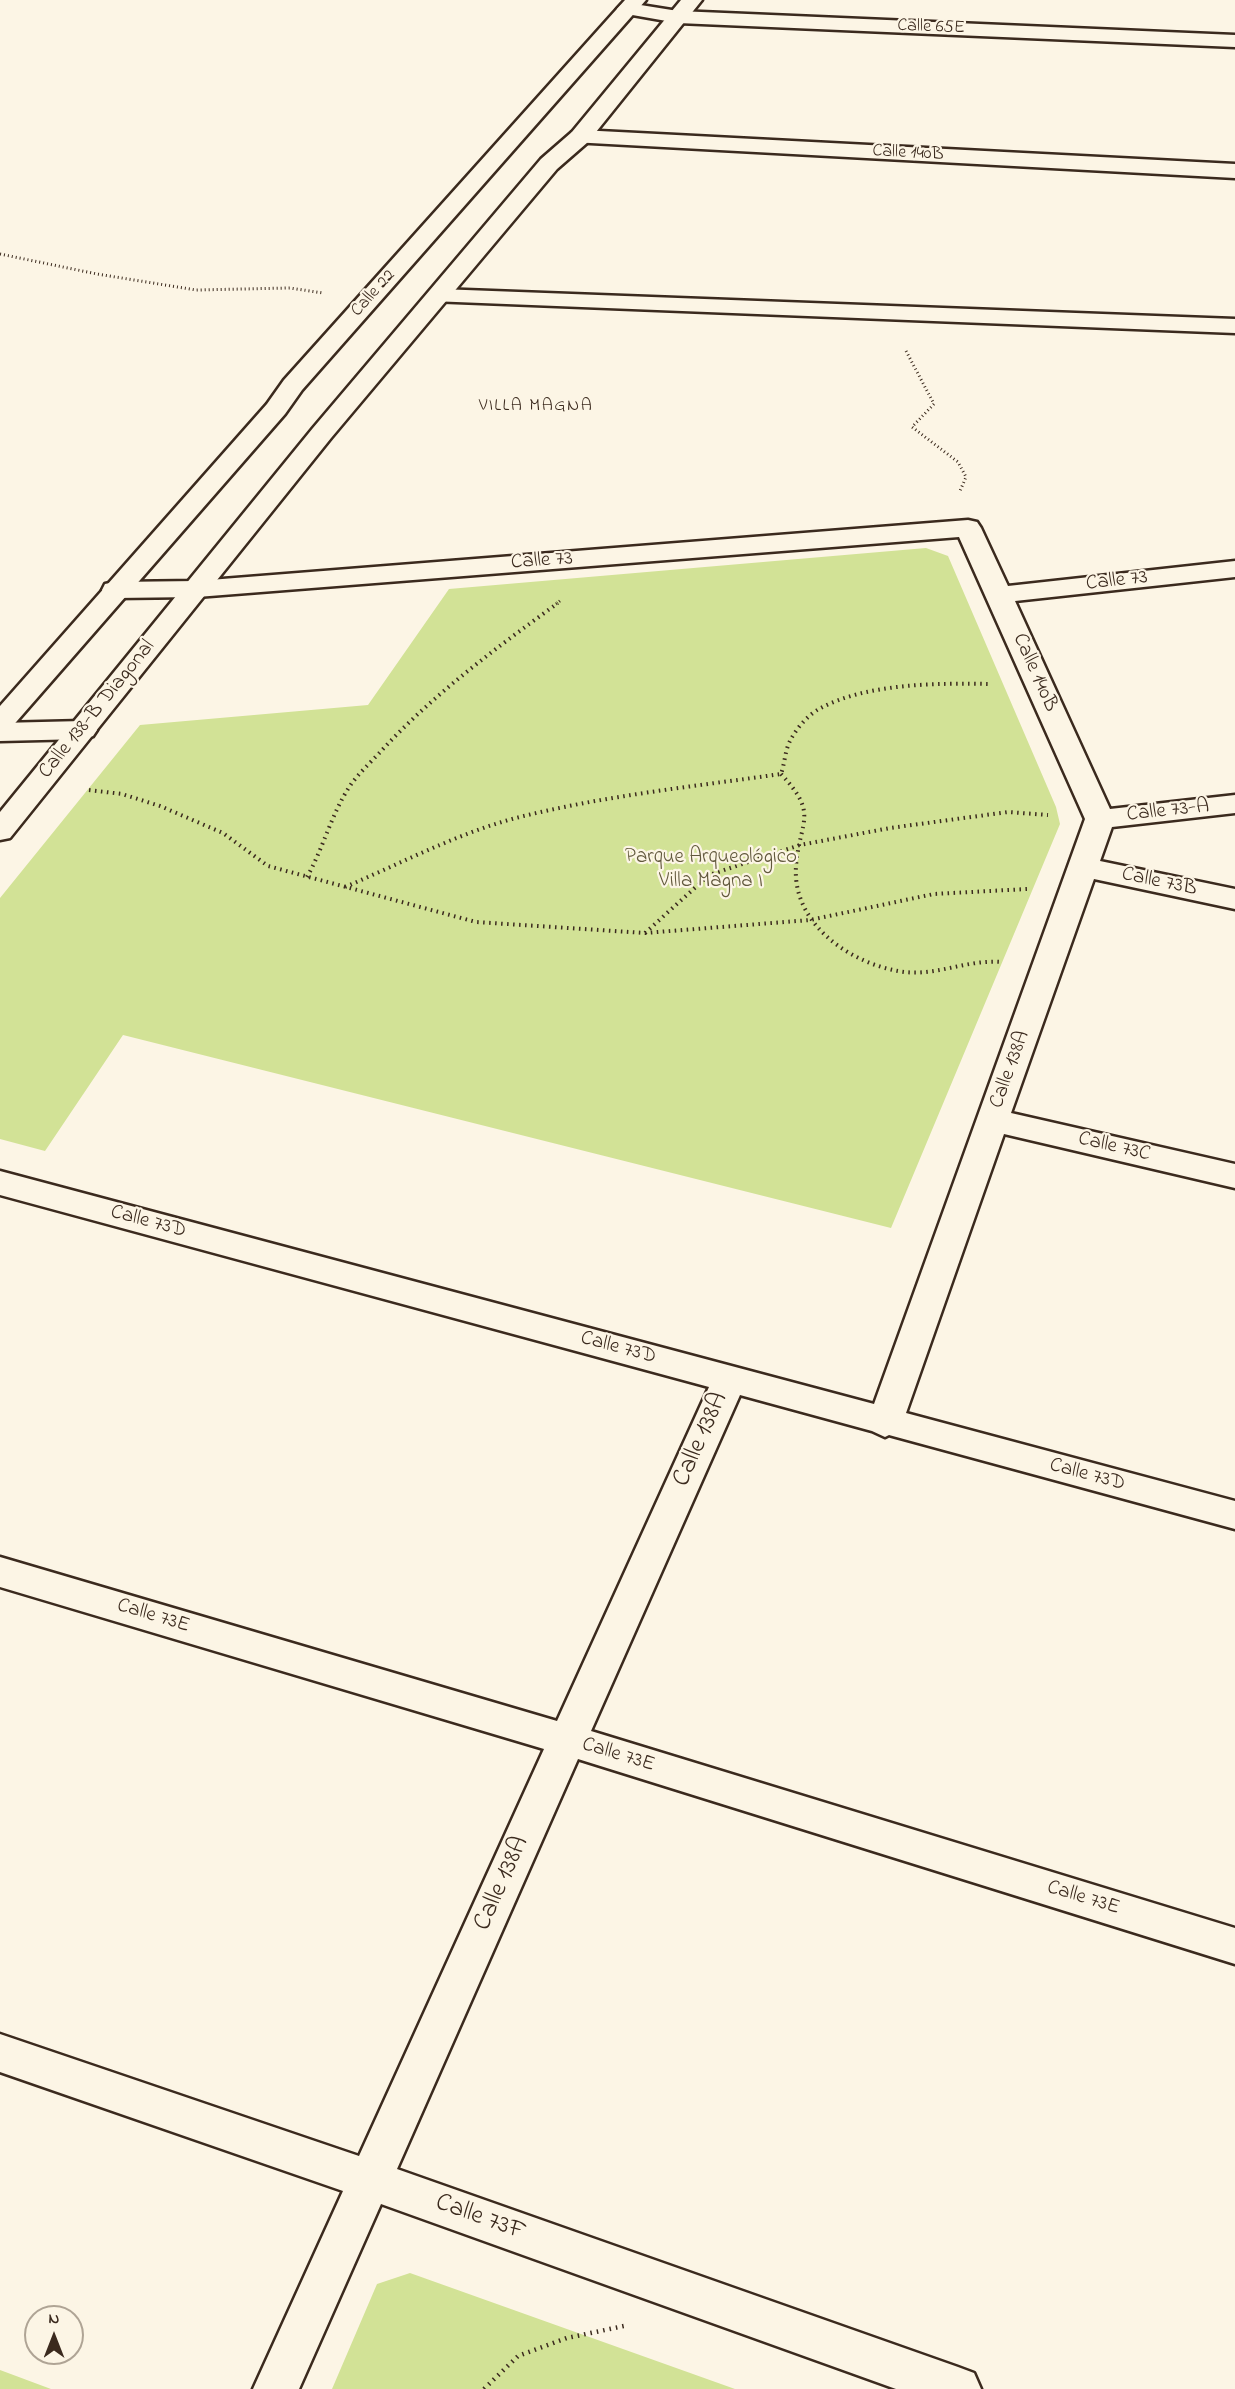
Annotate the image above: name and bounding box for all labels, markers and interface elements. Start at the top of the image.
street label: Calle 65E [897,16,965,40]
street label: Calle 140B [872,141,944,167]
street label: Calle 22 [347,266,401,322]
district label: VILLA MAGNA [479,396,593,418]
street label: Calle 73 [510,547,574,577]
street label: Calle 73 [1085,566,1149,598]
street label: Calle 140B [1006,630,1062,716]
street label: Calle 138-B Diagonal [34,636,162,784]
street label: Calle 73-A [1126,795,1210,829]
park label: Parque Arqueológico Villa Magna I [625,846,797,896]
street label: Calle 73B [1119,863,1199,903]
street label: Calle 138A [985,1028,1037,1112]
street label: Calle 73C [1075,1127,1153,1169]
street label: Calle 73D [107,1201,189,1245]
street label: Calle 73D [577,1327,659,1371]
street label: Calle 138A [667,1388,737,1492]
street label: Calle 73D [1046,1454,1128,1498]
street label: Calle 73E [114,1594,192,1640]
street label: Calle 73E [579,1733,657,1779]
street label: Calle 138A [468,1832,538,1936]
street label: Calle 73E [1044,1876,1122,1922]
street label: Calle 73F [431,2188,529,2250]
north arrow [24,2305,84,2365]
text: N [49,2307,59,2331]

